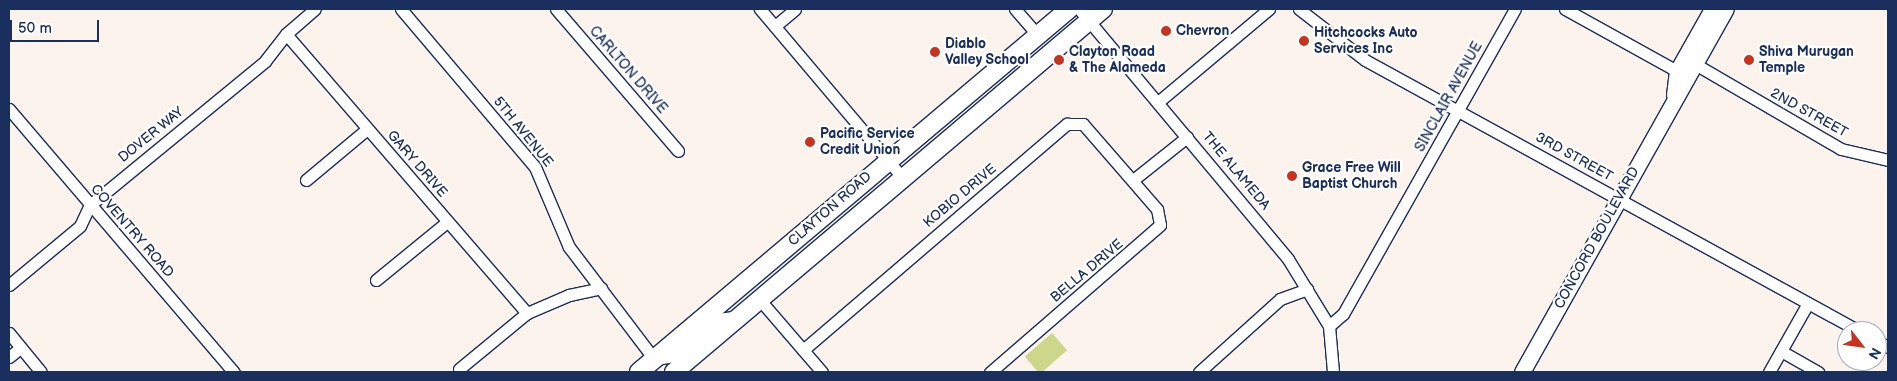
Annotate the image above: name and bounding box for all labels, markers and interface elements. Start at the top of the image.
scale bar [12,10,101,42]
text: 50 m [18,19,52,38]
street label: CARLTON DRIVE [586,23,670,117]
place label: Chevron [1176,23,1229,39]
marker: Chevron [1160,25,1172,37]
place label: Hitchcocks Auto Services Inc [1314,25,1418,58]
marker: Hitchcocks Auto Services Inc [1298,35,1310,47]
place label: Diablo Valley School [945,36,1029,68]
street label: SINCLAIR AVENUE [1412,39,1486,155]
place label: Clayton Road & The Alameda [1069,44,1166,76]
place label: Shiva Murugan Temple [1759,44,1854,76]
marker: Diablo Valley School [929,46,941,58]
marker: Clayton Road & The Alameda [1053,54,1065,66]
marker: Shiva Murugan Temple [1743,54,1755,66]
street label: 2ND STREET [1767,85,1851,141]
street label: 5TH AVENUE [490,93,556,171]
street label: DOVER WAY [115,104,187,166]
place label: Pacific Service Credit Union [820,126,915,158]
street label: GARY DRIVE [383,127,451,201]
street label: THE ALAMEDA [1199,129,1273,213]
street label: 3RD STREET [1532,129,1616,185]
marker: Pacific Service Credit Union [804,136,816,148]
place label: Grace Free Will Baptist Church [1302,160,1401,192]
street label: KOBIO DRIVE [920,161,1000,231]
street label: CONCORD BOULEVARD [1551,164,1643,312]
street label: CLAYTON ROAD [785,168,875,250]
marker: Grace Free Will Baptist Church [1286,170,1298,182]
street label: COVENTRY ROAD [87,181,177,281]
street label: BELLA DRIVE [1047,236,1127,306]
north arrow [1837,321,1887,371]
text: N [1865,344,1885,362]

